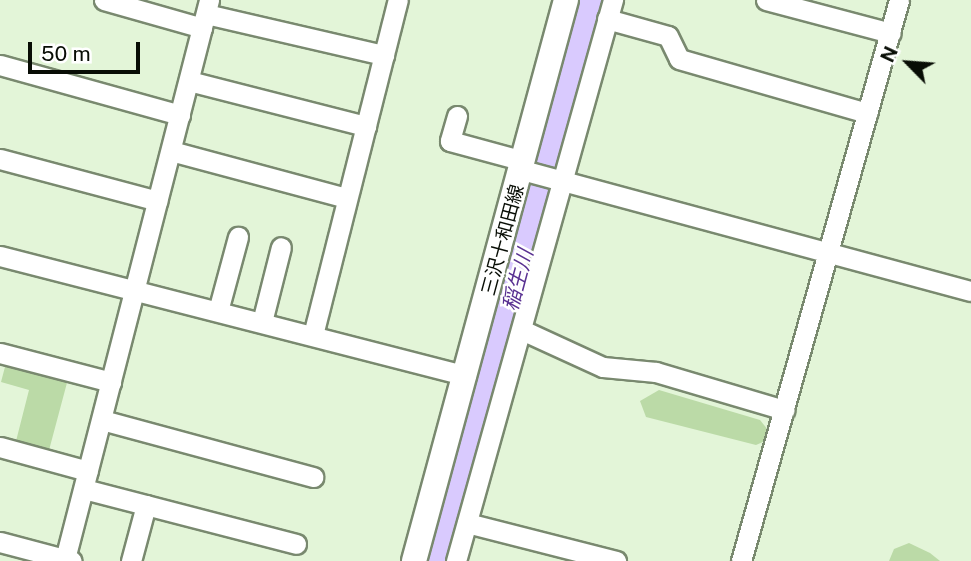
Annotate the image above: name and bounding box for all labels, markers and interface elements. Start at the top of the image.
scale bar [32,28,144,72]
north arrow [873,28,943,98]
text: 50 m [41,41,91,66]
text: N [876,43,902,66]
street label: 三沢十和田線 [477,182,529,298]
water label: 稲生川 [498,246,538,314]

